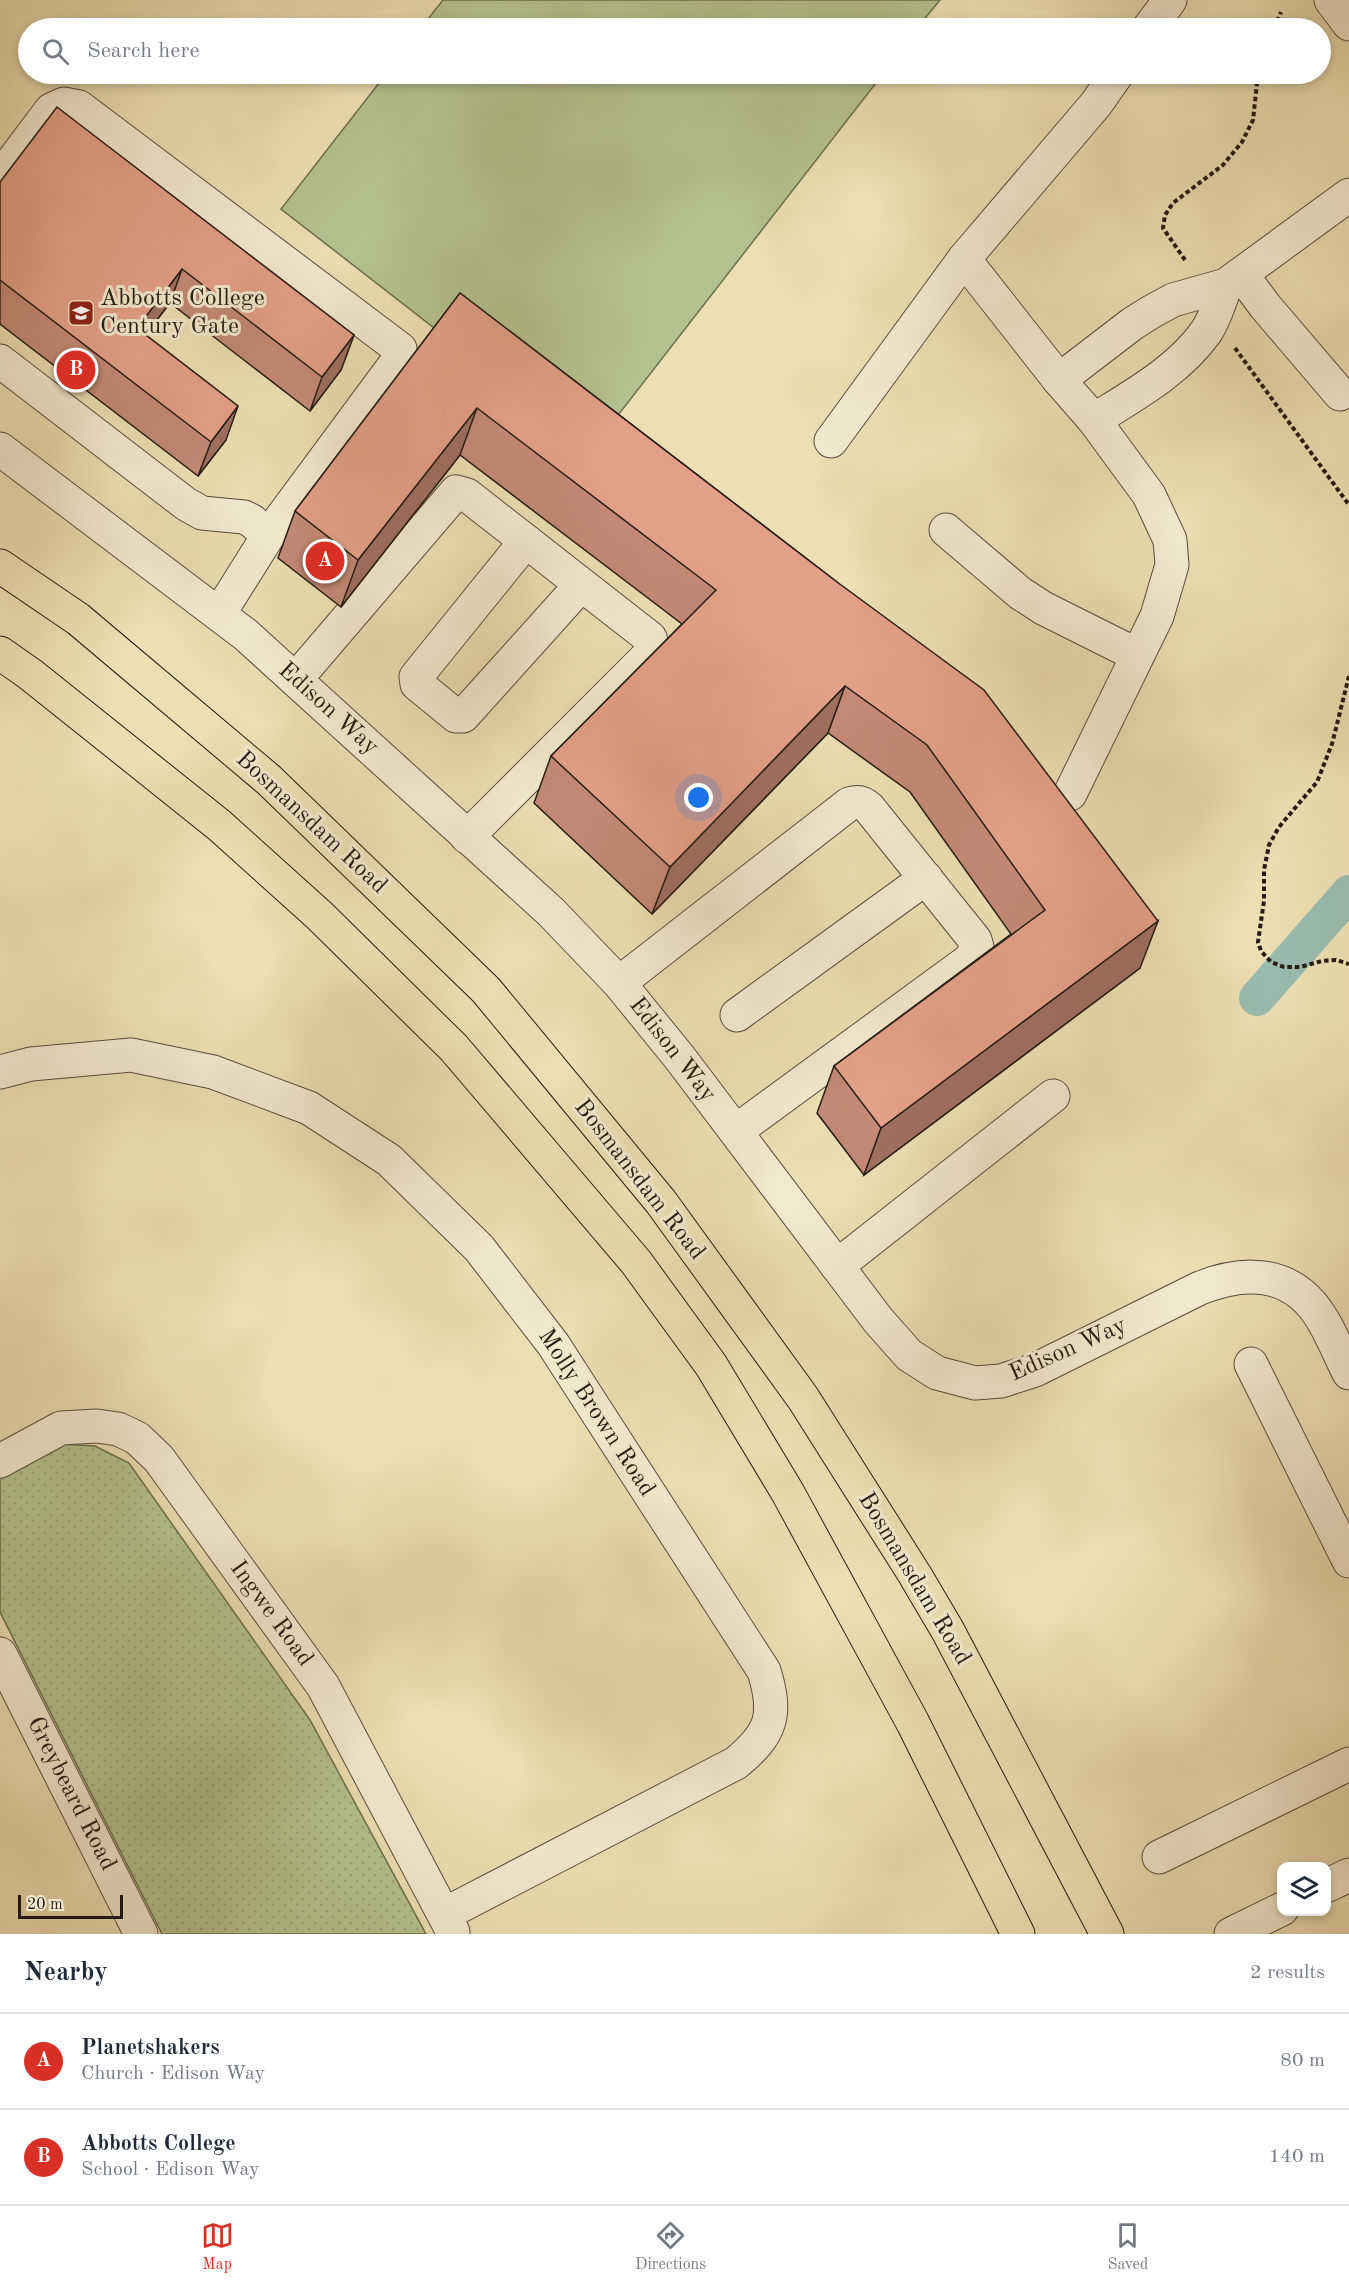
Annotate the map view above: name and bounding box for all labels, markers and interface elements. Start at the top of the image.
search box [18,18,1331,84]
icon: search [39,35,72,68]
text: Search here [87,40,200,62]
place label: Abbotts College Century Gate [100,287,265,339]
school or university icon: Abbotts College Century Gate [66,298,96,328]
pin: B [56,348,96,392]
pin: A [306,538,344,584]
street label: Edison Way [273,658,383,760]
street label: Bosmansdam Road [231,747,391,899]
your location [684,783,713,812]
street label: Edison Way [624,993,720,1107]
street label: Bosmansdam Road [569,1095,709,1265]
street label: Edison Way [1006,1313,1130,1386]
street label: Molly Brown Road [533,1325,659,1501]
street label: Bosmansdam Road [853,1488,975,1670]
street label: Ingwe Road [225,1557,317,1671]
street label: Greybeard Road [22,1713,120,1875]
map controls [1277,1862,1331,1916]
button: layers [1277,1862,1331,1916]
scale bar [18,1892,123,1920]
text: 20 m [27,1897,63,1913]
text: Nearby [24,1960,108,1986]
text: 2 results [1250,1963,1325,1983]
text: Planetshakers [81,2037,220,2059]
text: A [36,2051,51,2071]
text: 80 m [1280,2051,1325,2071]
text: Church · Edison Way [81,2064,265,2084]
text: Abbotts College [81,2133,236,2155]
text: B [36,2147,51,2167]
text: 140 m [1269,2147,1325,2167]
text: School · Edison Way [81,2160,260,2180]
tab: Map [201,2219,234,2275]
tab: Directions [635,2219,706,2275]
tab: Saved [1108,2219,1148,2275]

